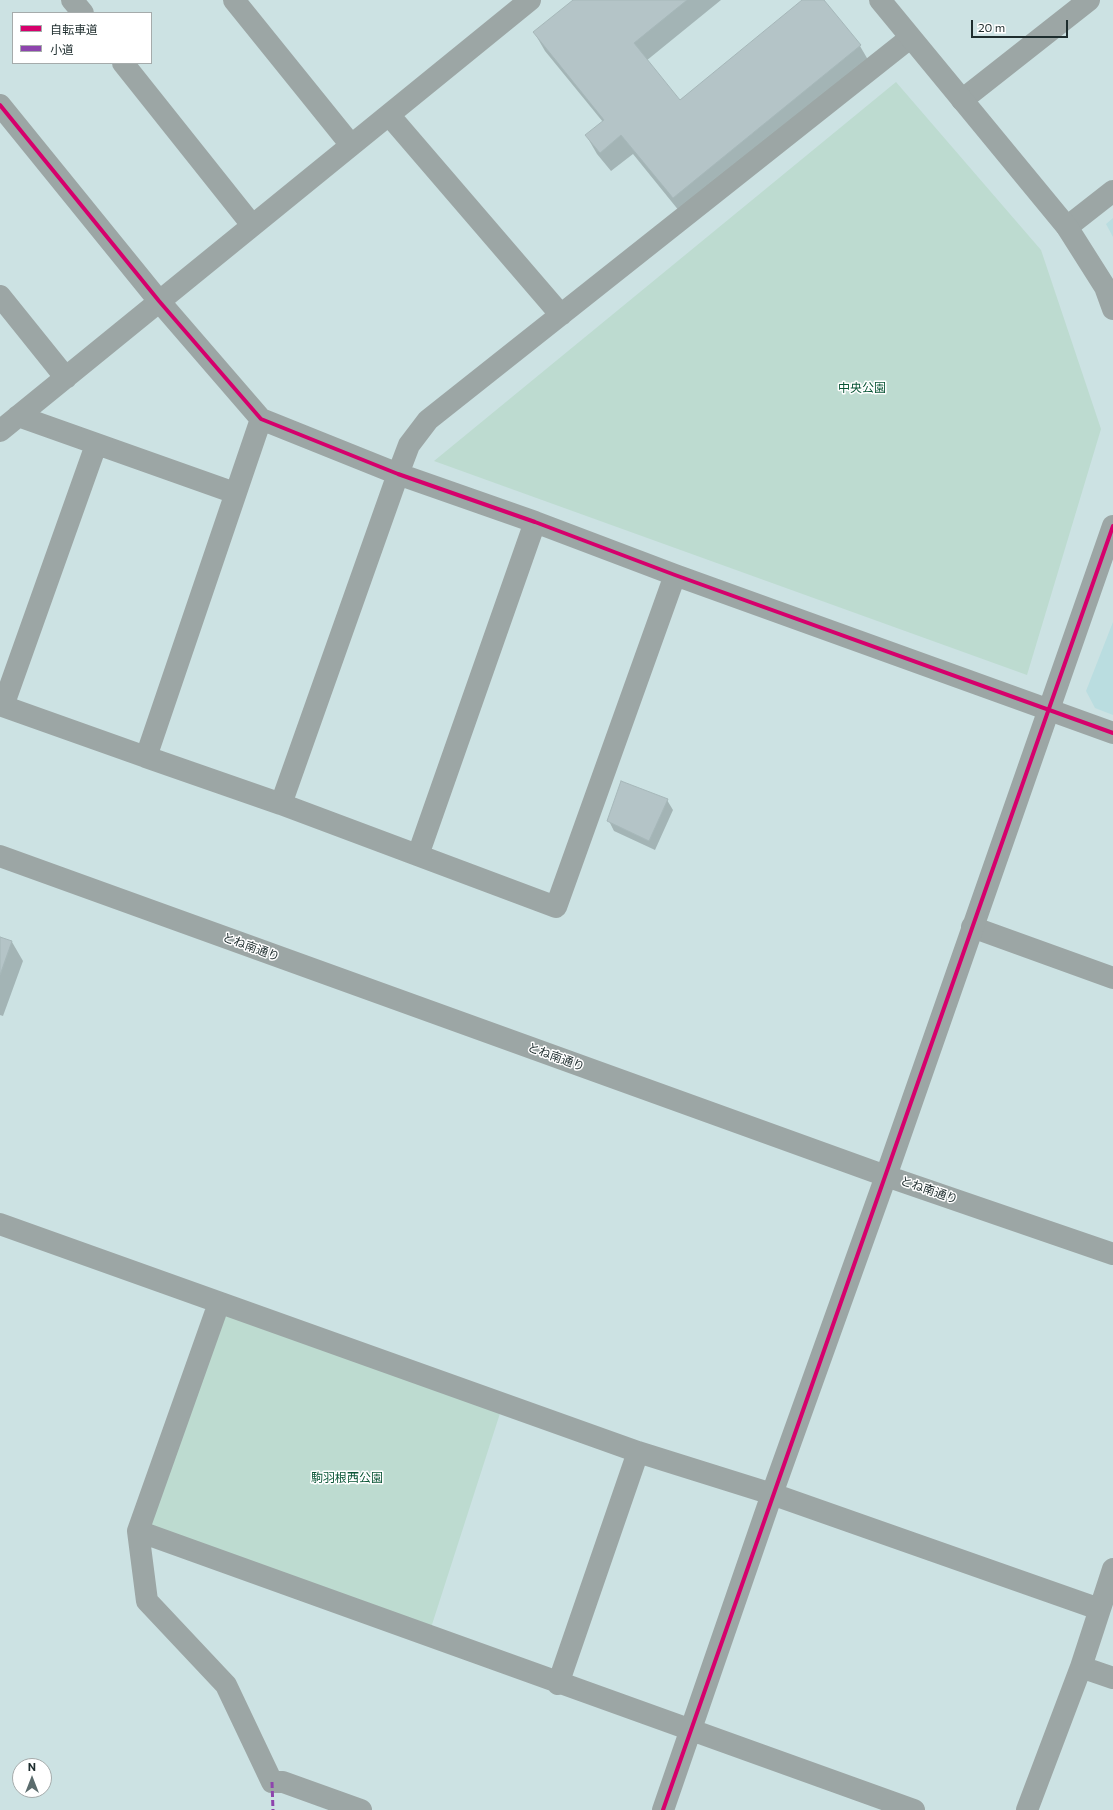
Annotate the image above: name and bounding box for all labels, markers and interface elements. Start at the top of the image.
legend [12,12,152,64]
scale bar [973,12,1070,38]
text: 20 m [978,20,1005,34]
text: 自転車道 [50,22,98,36]
text: 小道 [50,42,74,56]
park label: 中央公園 [838,381,886,395]
street label: とね南通り [220,930,282,964]
street label: とね南通り [525,1040,587,1074]
street label: とね南通り [898,1173,960,1207]
park label: 駒羽根西公園 [311,1471,383,1485]
north arrow [12,1758,52,1798]
text: N [28,1760,36,1773]

